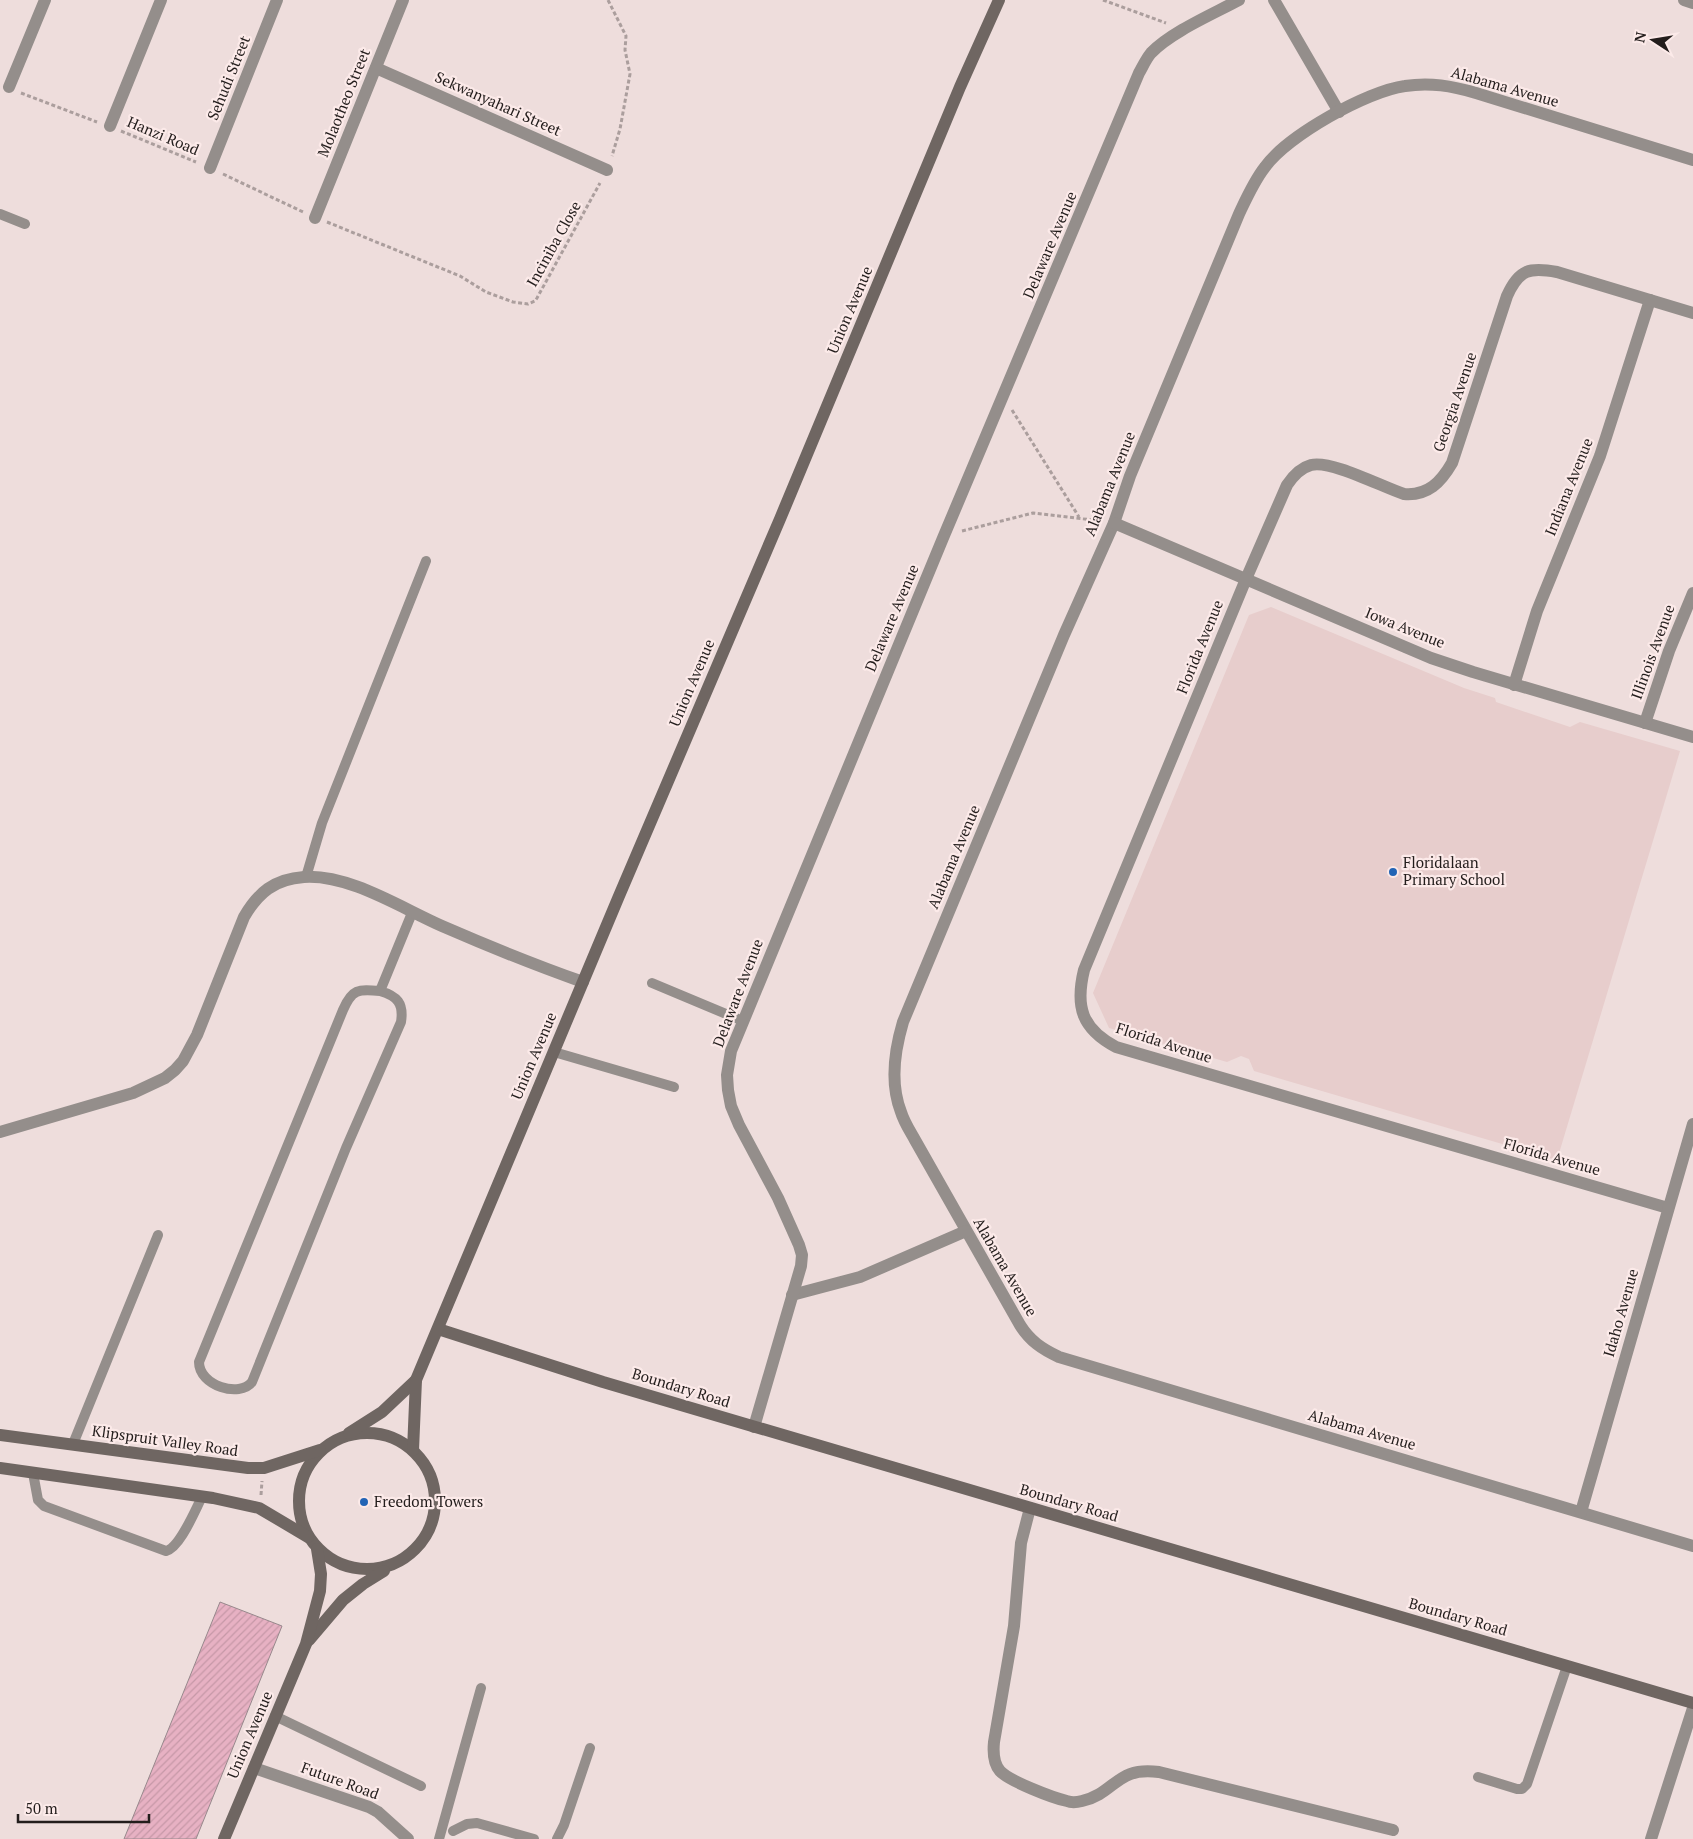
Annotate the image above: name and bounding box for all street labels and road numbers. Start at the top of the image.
street label: Sehudi Street [202,32,254,123]
street label: Molaotheo Street [312,45,374,160]
street label: Alabama Avenue [1449,61,1561,111]
street label: Sekwanyahari Street [432,66,565,140]
street label: Hanzi Road [124,111,202,159]
street label: Delaware Avenue [1017,188,1081,301]
street label: Inciniba Close [521,197,585,290]
street label: Union Avenue [822,263,876,356]
street label: Georgia Avenue [1428,349,1481,454]
street label: Alabama Avenue [1079,428,1139,539]
street label: Indiana Avenue [1539,435,1597,538]
street label: Delaware Avenue [859,561,923,674]
street label: Florida Avenue [1171,597,1227,697]
street label: Illinois Avenue [1626,601,1678,702]
street label: Iowa Avenue [1363,602,1448,652]
street label: Union Avenue [664,636,718,729]
street label: Alabama Avenue [922,802,984,912]
street label: Delaware Avenue [707,936,767,1050]
street label: Union Avenue [506,1009,560,1102]
street label: Florida Avenue [1114,1017,1215,1067]
street label: Florida Avenue [1502,1133,1603,1179]
street label: Alabama Avenue [969,1213,1042,1320]
street label: Idaho Avenue [1598,1266,1642,1359]
street label: Boundary Road [630,1363,733,1411]
street label: Alabama Avenue [1306,1404,1418,1454]
street label: Klipspruit Valley Road [91,1420,240,1460]
street label: Boundary Road [1018,1478,1121,1526]
street label: Boundary Road [1407,1592,1510,1640]
street label: Union Avenue [222,1688,276,1781]
street label: Future Road [299,1757,382,1803]

